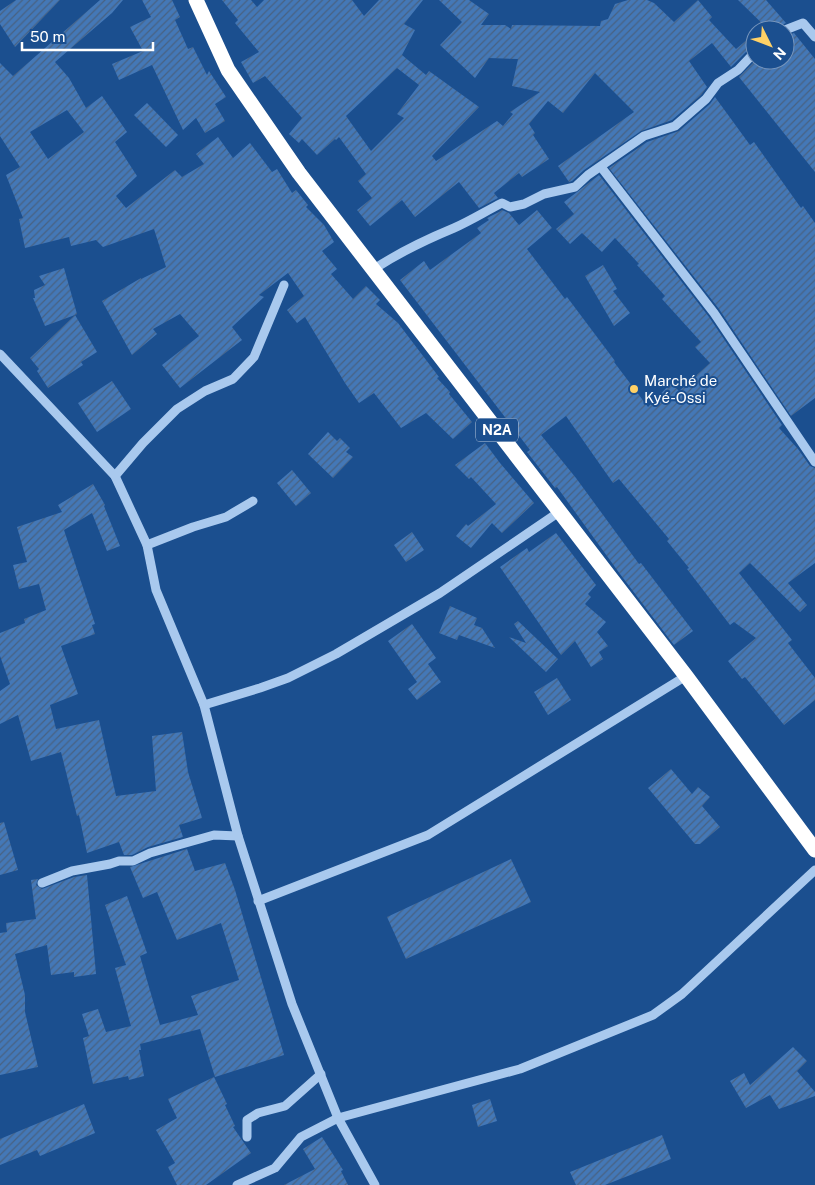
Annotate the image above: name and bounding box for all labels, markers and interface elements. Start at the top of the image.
scale bar [22,20,154,52]
north arrow [745,20,795,70]
text: 50 m [30,28,65,45]
text: N [770,44,789,63]
place label: Marché de Kyé-Ossi [644,372,717,406]
marker: Marché de Kyé-Ossi [628,383,640,395]
road number: N2A [476,418,518,442]

